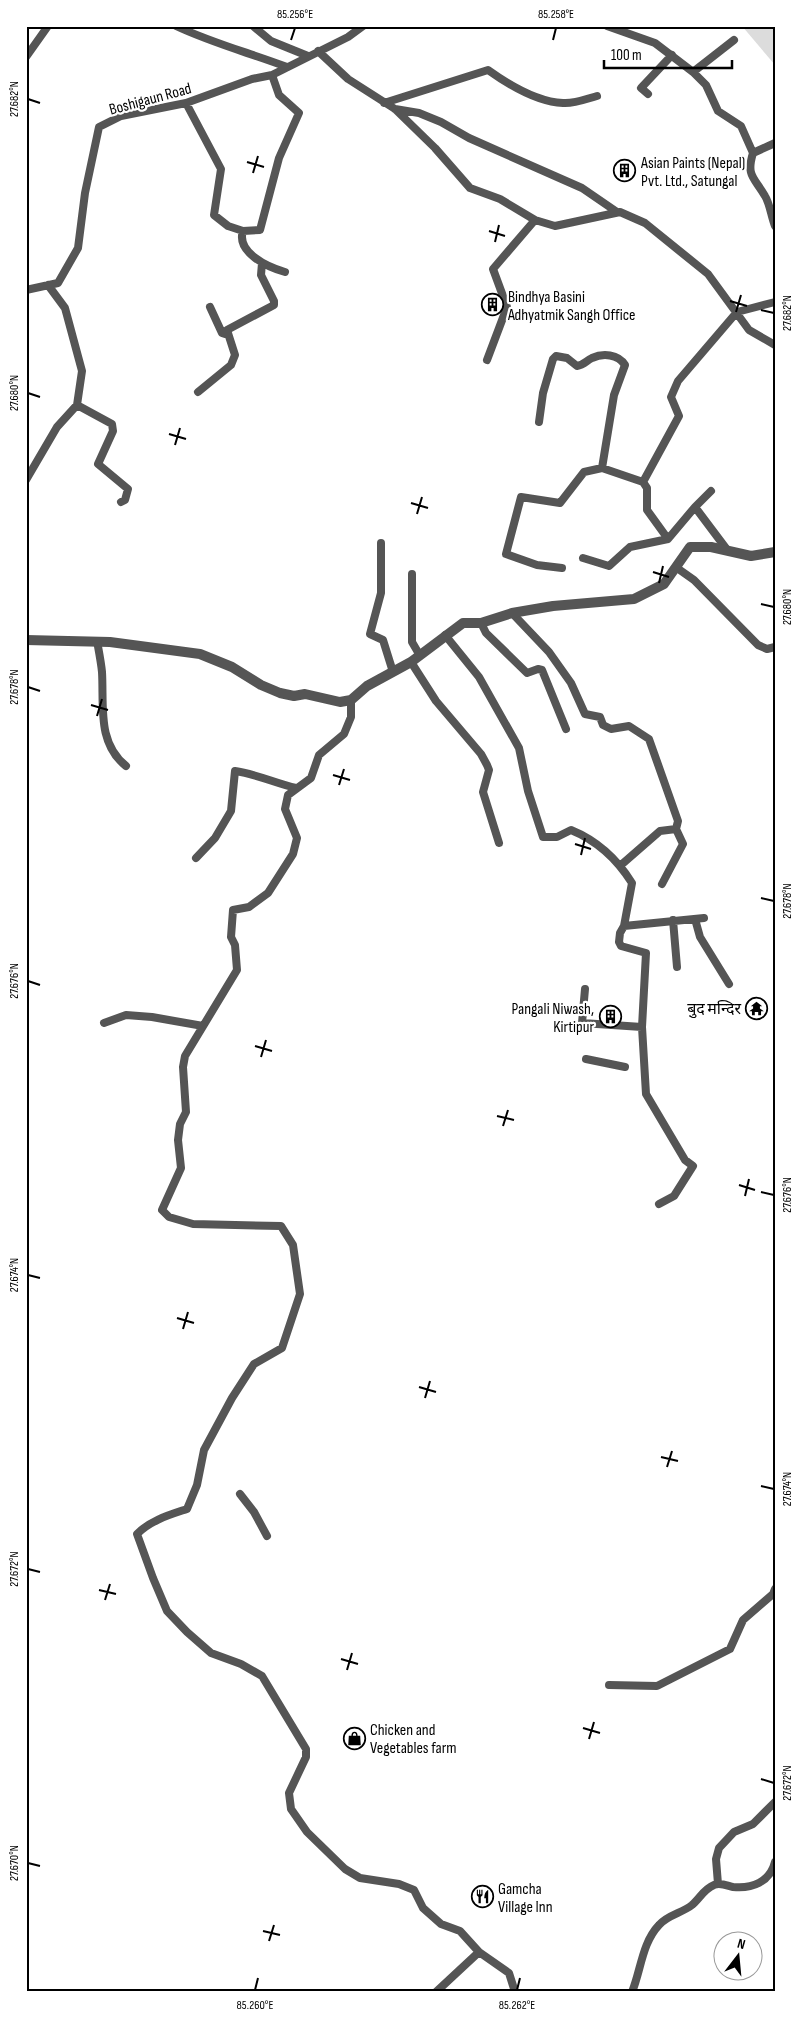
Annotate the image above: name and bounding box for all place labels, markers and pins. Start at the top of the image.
place label: Asian Paints (Nepal) Pvt. Ltd., Satungal [640,154,745,191]
building icon: Asian Paints (Nepal) Pvt. Ltd., Satungal [613,159,637,183]
place label: Bindhya Basini Adhyatmik Sangh Office [507,288,635,325]
building icon: Bindhya Basini Adhyatmik Sangh Office [480,293,504,317]
temple icon: बुद मन्दिर [745,996,769,1020]
place label: Pangali Niwash, Kirtipur [512,1000,594,1037]
place label: बुद मन्दिर [687,1000,741,1019]
building icon: Pangali Niwash, Kirtipur [598,1005,622,1029]
place label: Chicken and Vegetables farm [370,1721,457,1758]
shop icon: Chicken and Vegetables farm [342,1726,366,1750]
place label: Gamcha Village Inn [498,1880,553,1917]
restaurant icon: Gamcha Village Inn [470,1885,494,1909]

